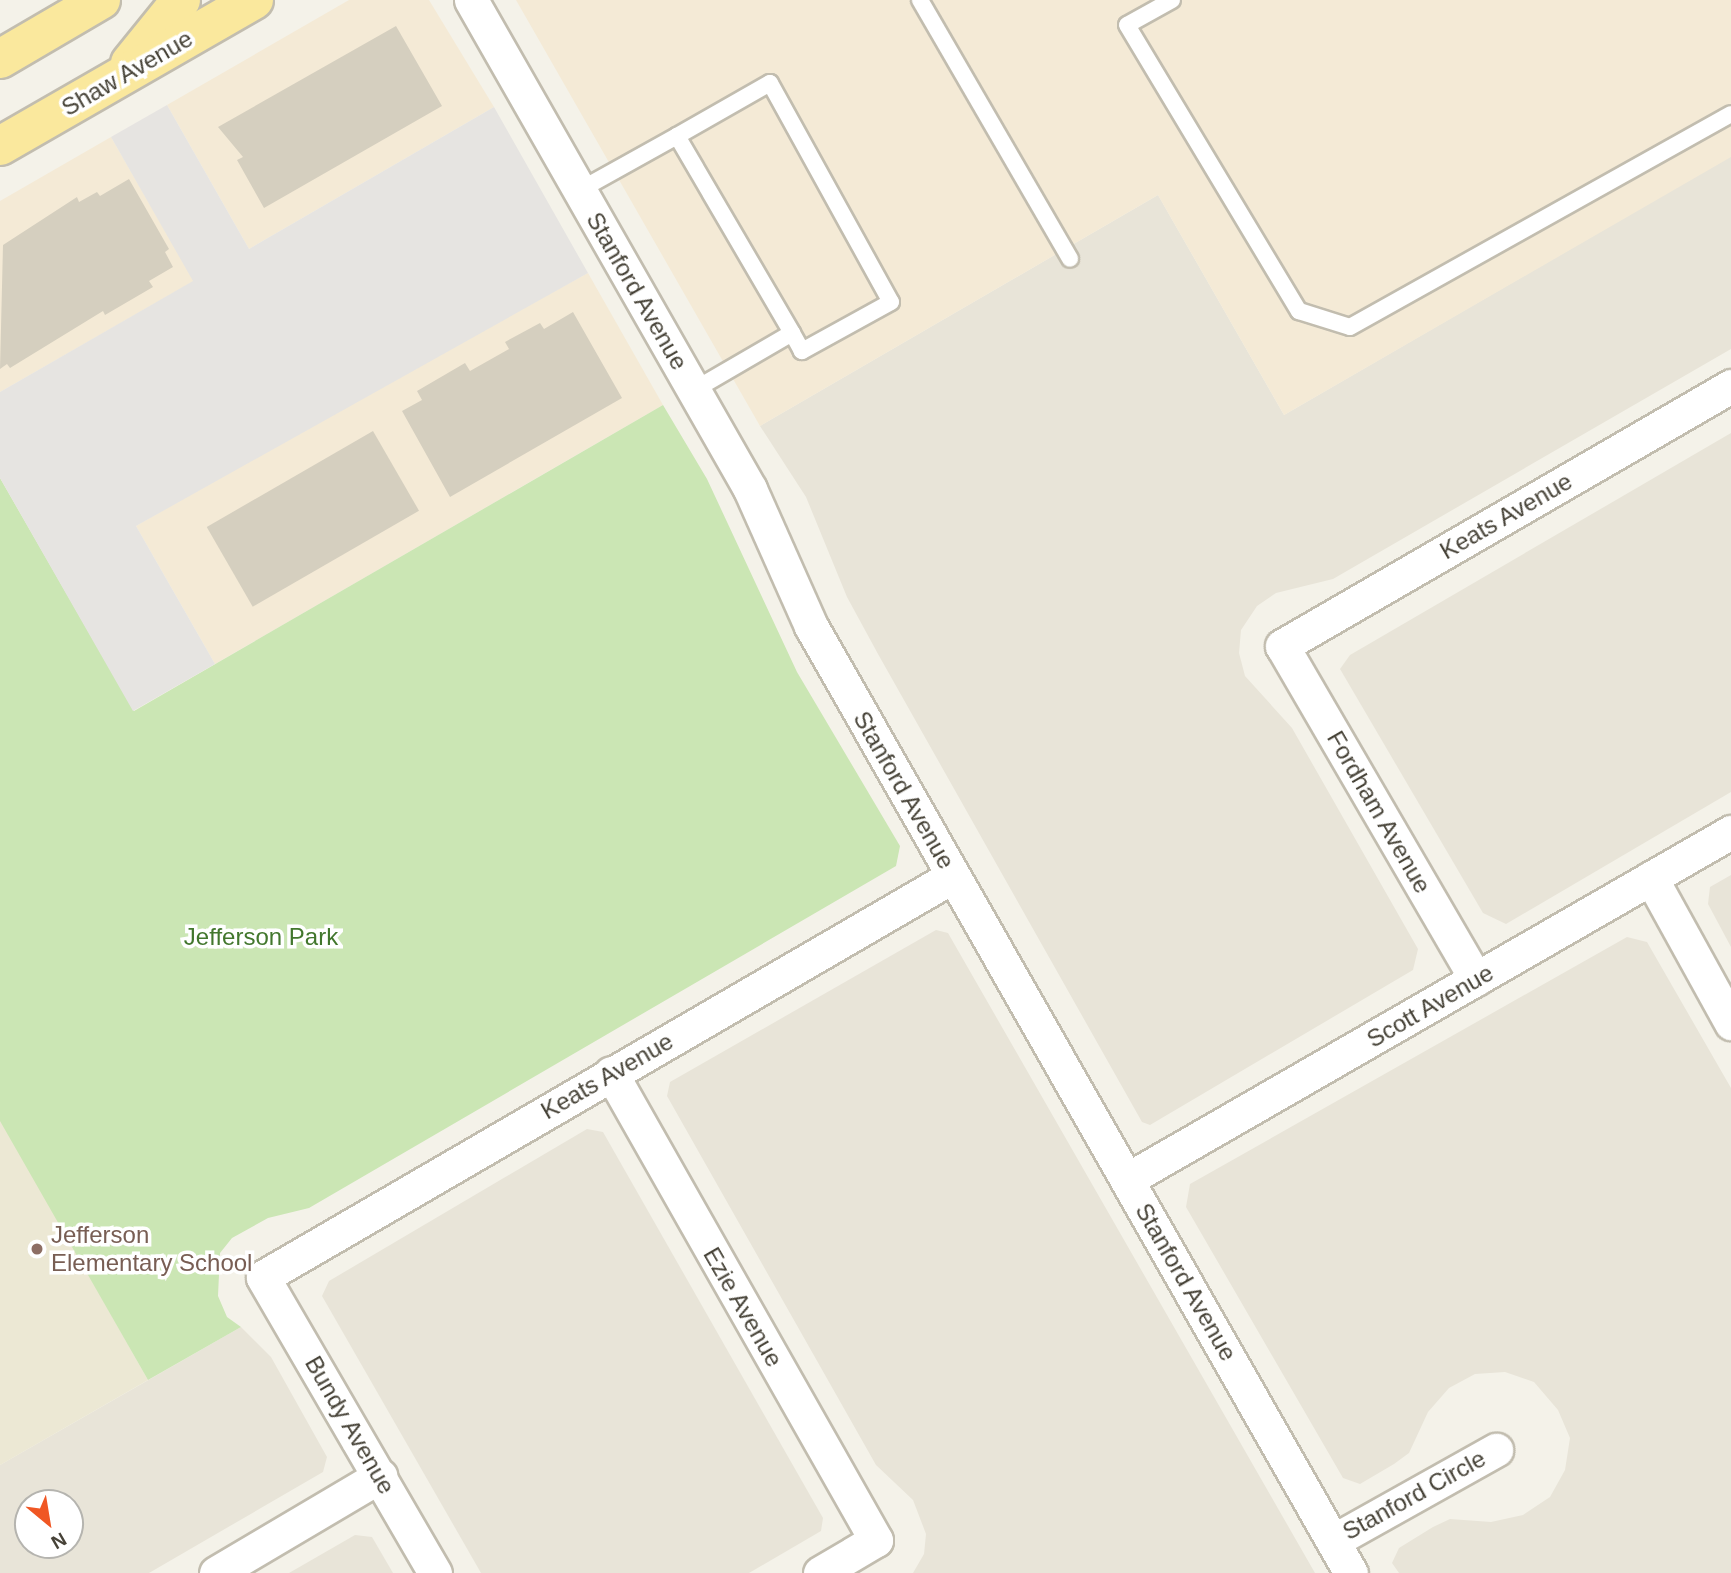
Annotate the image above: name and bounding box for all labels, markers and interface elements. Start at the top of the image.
street label: Shaw Avenue [56,24,198,122]
street label: Stanford Avenue [580,207,694,375]
street label: Keats Avenue [1434,466,1578,566]
street label: Stanford Avenue [847,706,961,874]
street label: Fordham Avenue [1321,725,1437,899]
park label: Jefferson Park [184,923,338,951]
street label: Scott Avenue [1361,958,1499,1054]
street label: Keats Avenue [535,1026,679,1126]
street label: Stanford Avenue [1129,1198,1243,1366]
place label: Jefferson Elementary School [51,1221,252,1277]
marker: Jefferson Elementary School [29,1241,45,1257]
street label: Ezie Avenue [697,1242,789,1372]
street label: Bundy Avenue [299,1350,401,1500]
street label: Stanford Circle [1338,1444,1490,1546]
north arrow [14,1489,84,1559]
text: N [48,1528,70,1553]

